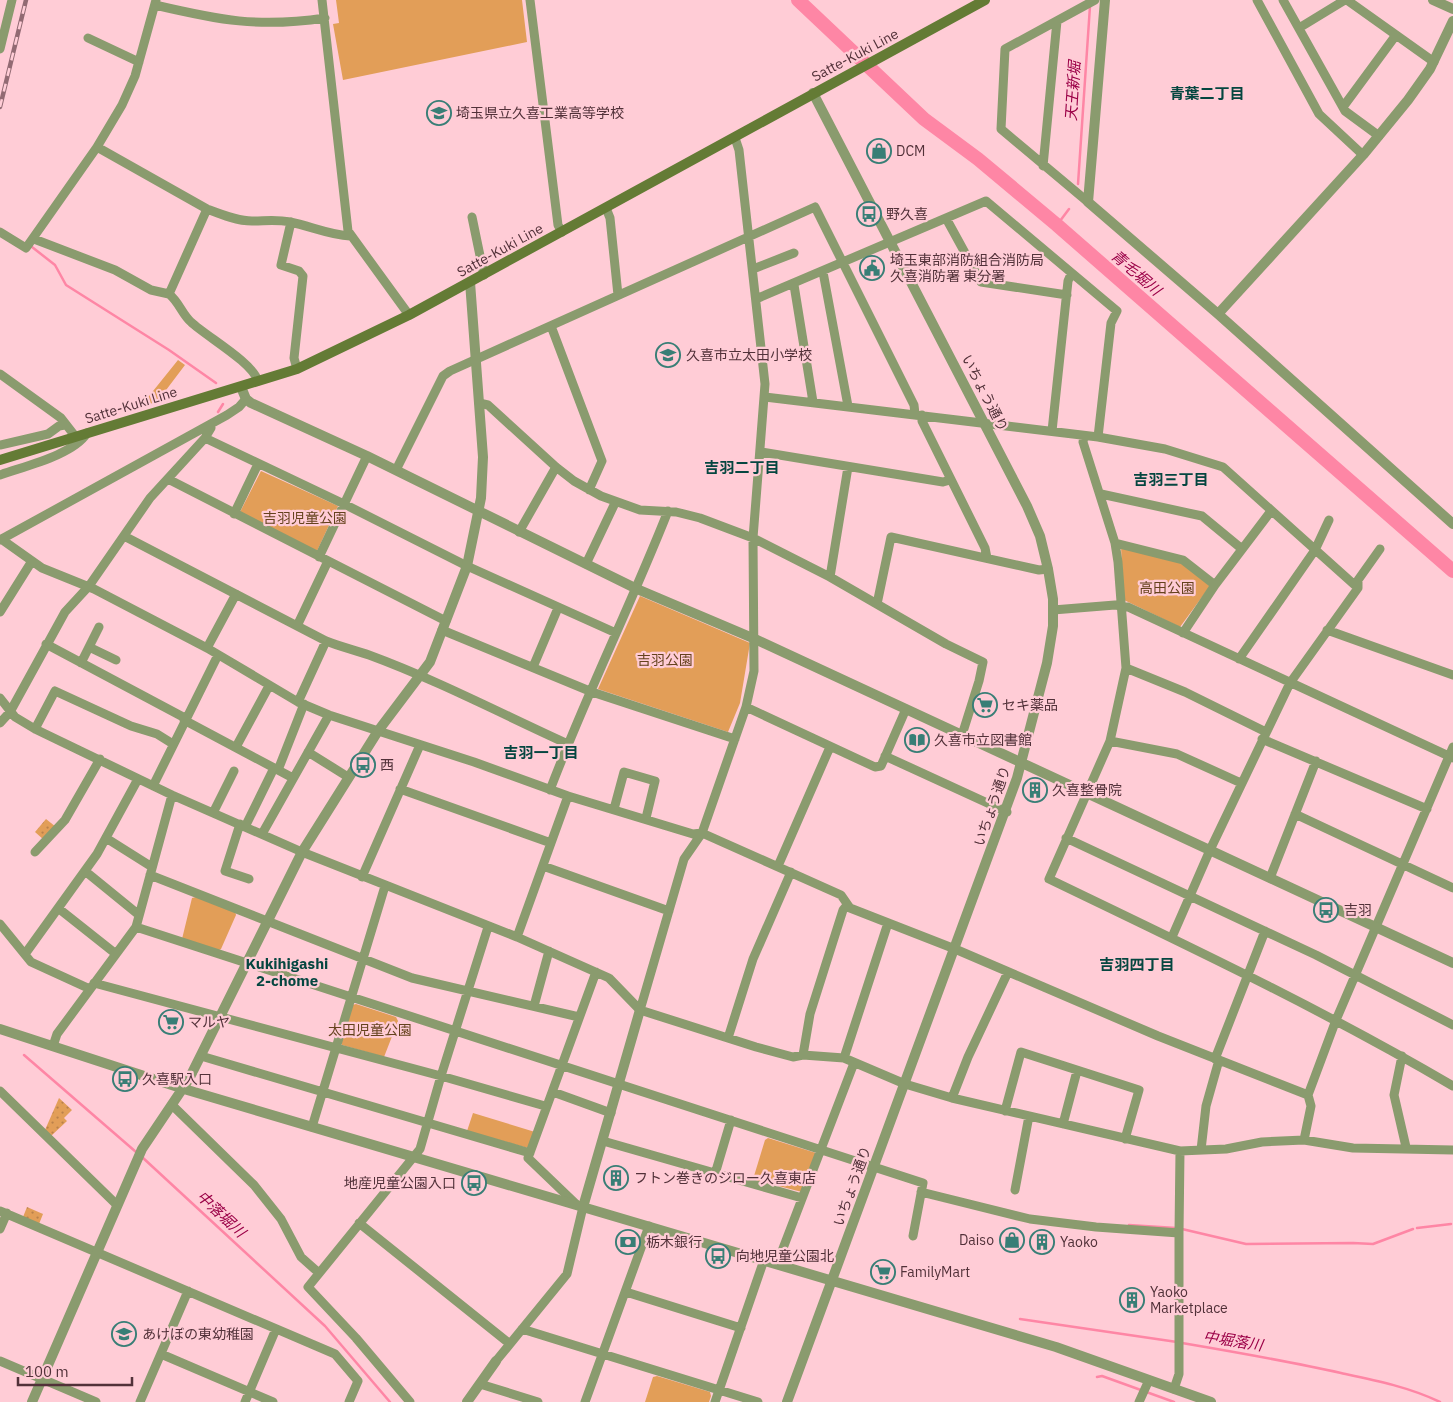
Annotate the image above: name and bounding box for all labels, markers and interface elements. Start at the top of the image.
street label: Satte-Kuki Line [809,24,902,85]
water label: 天王新堀 [1061,58,1084,122]
district label: 青葉二丁目 [1169,84,1245,103]
school or university icon: 埼玉県立久喜工業高等学校 [426,100,452,126]
place label: 埼玉県立久喜工業高等学校 [456,104,624,122]
shop icon: DCM [866,138,892,164]
place label: DCM [896,142,925,160]
bus stop icon: 野久喜 [856,201,882,227]
place label: 野久喜 [886,205,928,223]
street label: Satte-Kuki Line [454,219,546,281]
water label: 青毛堀川 [1107,246,1167,301]
place label: 埼玉東部消防組合消防局 久喜消防署 東分署 [890,251,1044,285]
public building icon: 埼玉東部消防組合消防局 久喜消防署 東分署 [859,255,885,281]
school or university icon: 久喜市立太田小学校 [655,342,681,368]
place label: 久喜市立太田小学校 [686,346,812,364]
street label: いちょう通り [958,351,1012,435]
street label: Satte-Kuki Line [83,382,180,428]
district label: 吉羽二丁目 [704,458,780,477]
district label: 吉羽三丁目 [1133,470,1209,489]
park label: 吉羽児童公園 [263,509,347,527]
park label: 高田公園 [1139,579,1195,597]
park label: 吉羽公園 [637,651,693,669]
supermarket icon: セキ薬品 [972,692,998,718]
place label: セキ薬品 [1002,696,1058,714]
library icon: 久喜市立図書館 [904,727,930,753]
place label: 久喜市立図書館 [934,731,1032,749]
district label: 吉羽一丁目 [503,743,579,762]
bus stop icon: 西 [350,752,376,778]
place label: 西 [380,756,394,774]
street label: いちょう通り [970,763,1014,849]
building icon: 久喜整骨院 [1022,777,1048,803]
place label: 久喜整骨院 [1052,781,1122,799]
bus stop icon: 吉羽 [1313,897,1339,923]
place label: 吉羽 [1344,901,1372,919]
district label: Kukihigashi 2-chome [246,954,328,990]
district label: 吉羽四丁目 [1099,955,1175,974]
supermarket icon: マルヤ [158,1009,184,1035]
place label: マルヤ [188,1013,230,1031]
park label: 太田児童公園 [328,1021,412,1039]
bus stop icon: 久喜駅入口 [112,1066,138,1092]
place label: 久喜駅入口 [142,1070,212,1088]
street label: いちょう通り [829,1143,875,1229]
building icon: フトン巻きのジロー久喜東店 [603,1165,629,1191]
place label: フトン巻きのジロー久喜東店 [634,1169,816,1187]
bus stop icon: 地産児童公園入口 [461,1170,487,1196]
place label: 地産児童公園入口 [344,1174,456,1192]
water label: 中落堀川 [193,1186,251,1242]
shop icon: Daiso [999,1227,1025,1253]
bank icon: 栃木銀行 [615,1229,641,1255]
building icon: Yaoko [1029,1229,1055,1255]
place label: Daiso [959,1231,994,1249]
place label: 栃木銀行 [646,1233,702,1251]
place label: Yaoko [1060,1233,1098,1251]
bus stop icon: 向地児童公園北 [705,1243,731,1269]
place label: 向地児童公園北 [736,1247,834,1265]
supermarket icon: FamilyMart [870,1259,896,1285]
place label: FamilyMart [900,1263,970,1281]
place label: Yaoko Marketplace [1150,1283,1228,1317]
building icon: Yaoko Marketplace [1119,1287,1145,1313]
school or university icon: あけぼの東幼稚園 [111,1321,137,1347]
place label: あけぼの東幼稚園 [142,1325,254,1343]
water label: 中堀落川 [1202,1326,1266,1355]
scale bar [18,1354,131,1386]
text: 100 m [25,1362,69,1381]

